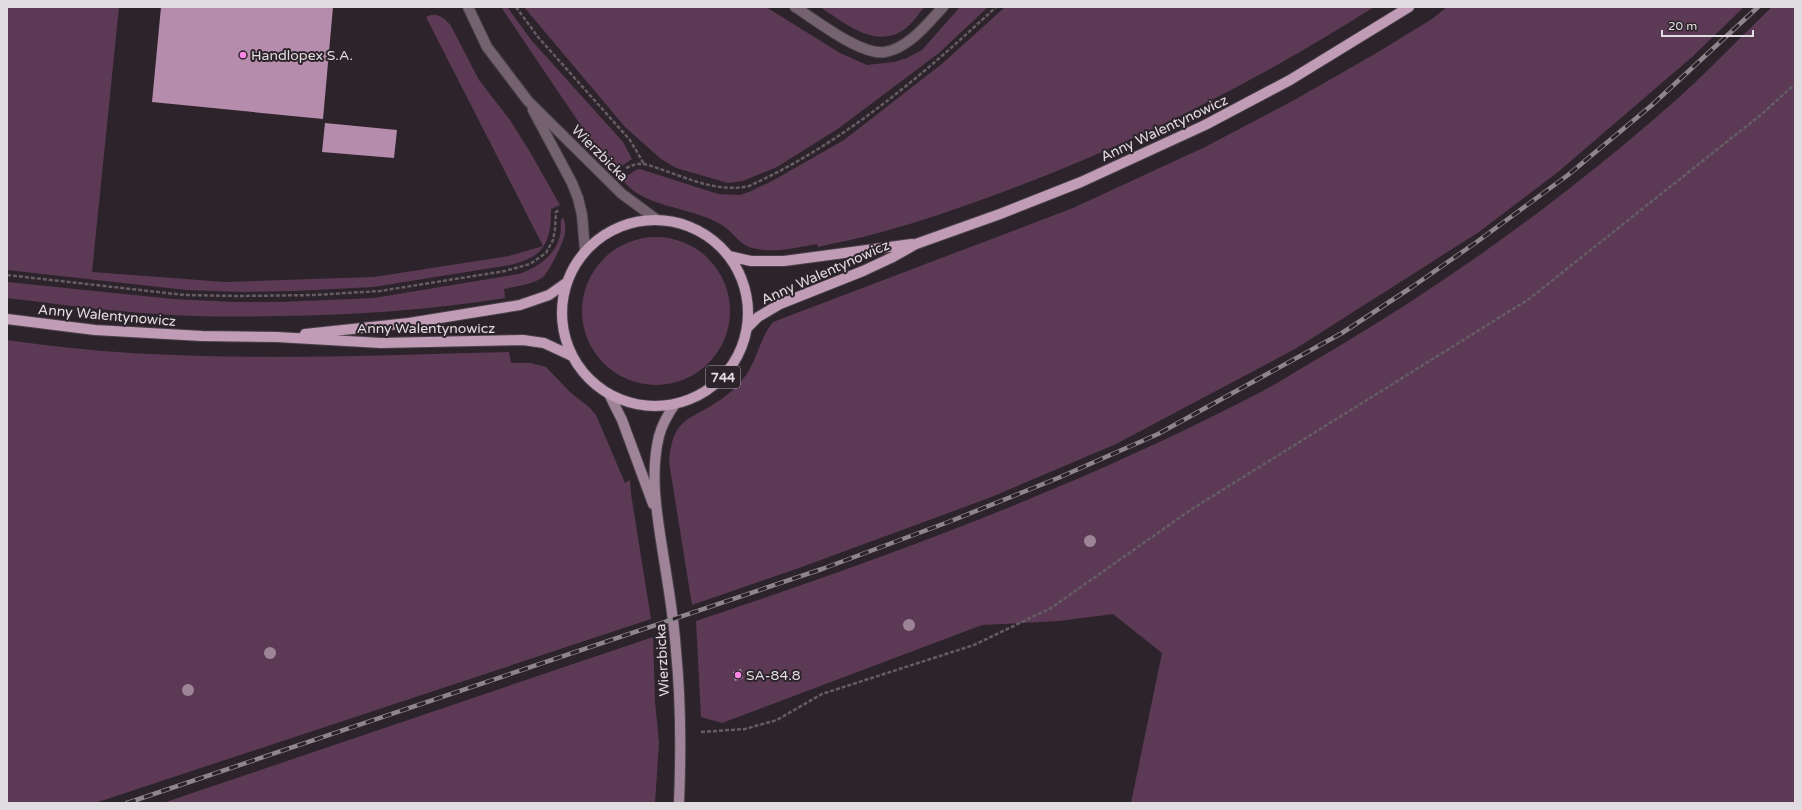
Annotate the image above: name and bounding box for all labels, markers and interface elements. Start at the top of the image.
scale bar [1662,12,1753,38]
text: 20 m [1668,19,1697,33]
place label: Handlopex S.A. [251,47,353,64]
marker: Handlopex S.A. [238,50,248,60]
street label: Anny Walentynowicz [1098,91,1231,165]
street label: Wierzbicka [568,122,631,185]
street label: Anny Walentynowicz [759,237,892,308]
street label: Anny Walentynowicz [37,301,177,330]
street label: Anny Walentynowicz [357,320,495,337]
road number: 744 [706,366,740,388]
street label: Wierzbicka [652,623,673,697]
place label: SA-84.8 [746,667,801,684]
marker: SA-84.8 [733,670,743,680]

